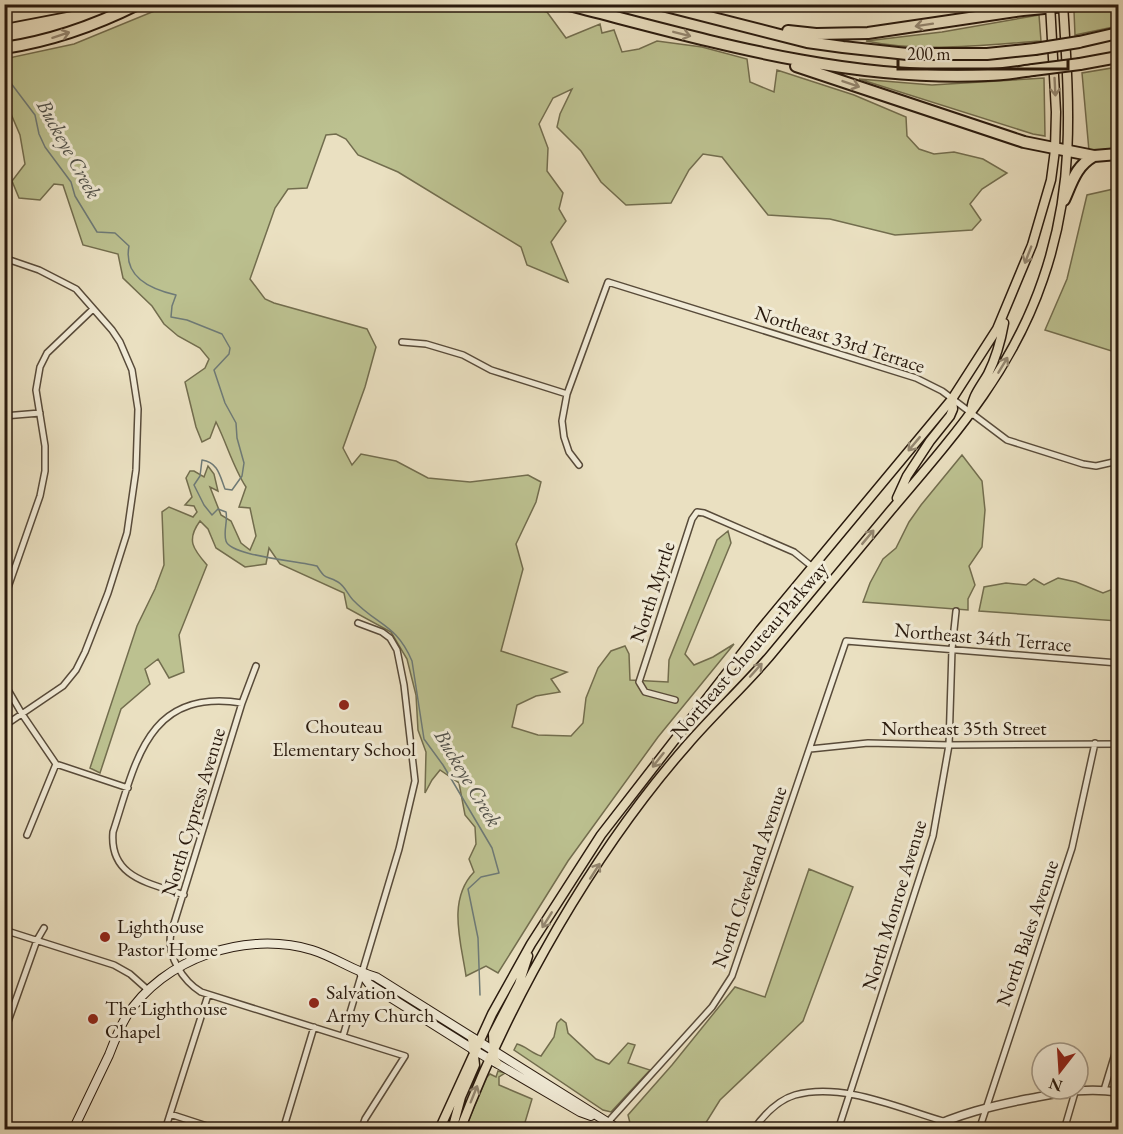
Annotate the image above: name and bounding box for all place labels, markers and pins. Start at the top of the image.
marker: Chouteau Elementary School [337,698,351,712]
place label: Chouteau Elementary School [272,713,416,762]
place label: Lighthouse Pastor Home [117,913,218,962]
marker: Lighthouse Pastor Home [98,930,112,944]
place label: Salvation Army Church [325,979,434,1028]
place label: The Lighthouse Chapel [105,995,228,1044]
marker: Salvation Army Church [307,996,321,1010]
marker: The Lighthouse Chapel [86,1012,100,1026]

